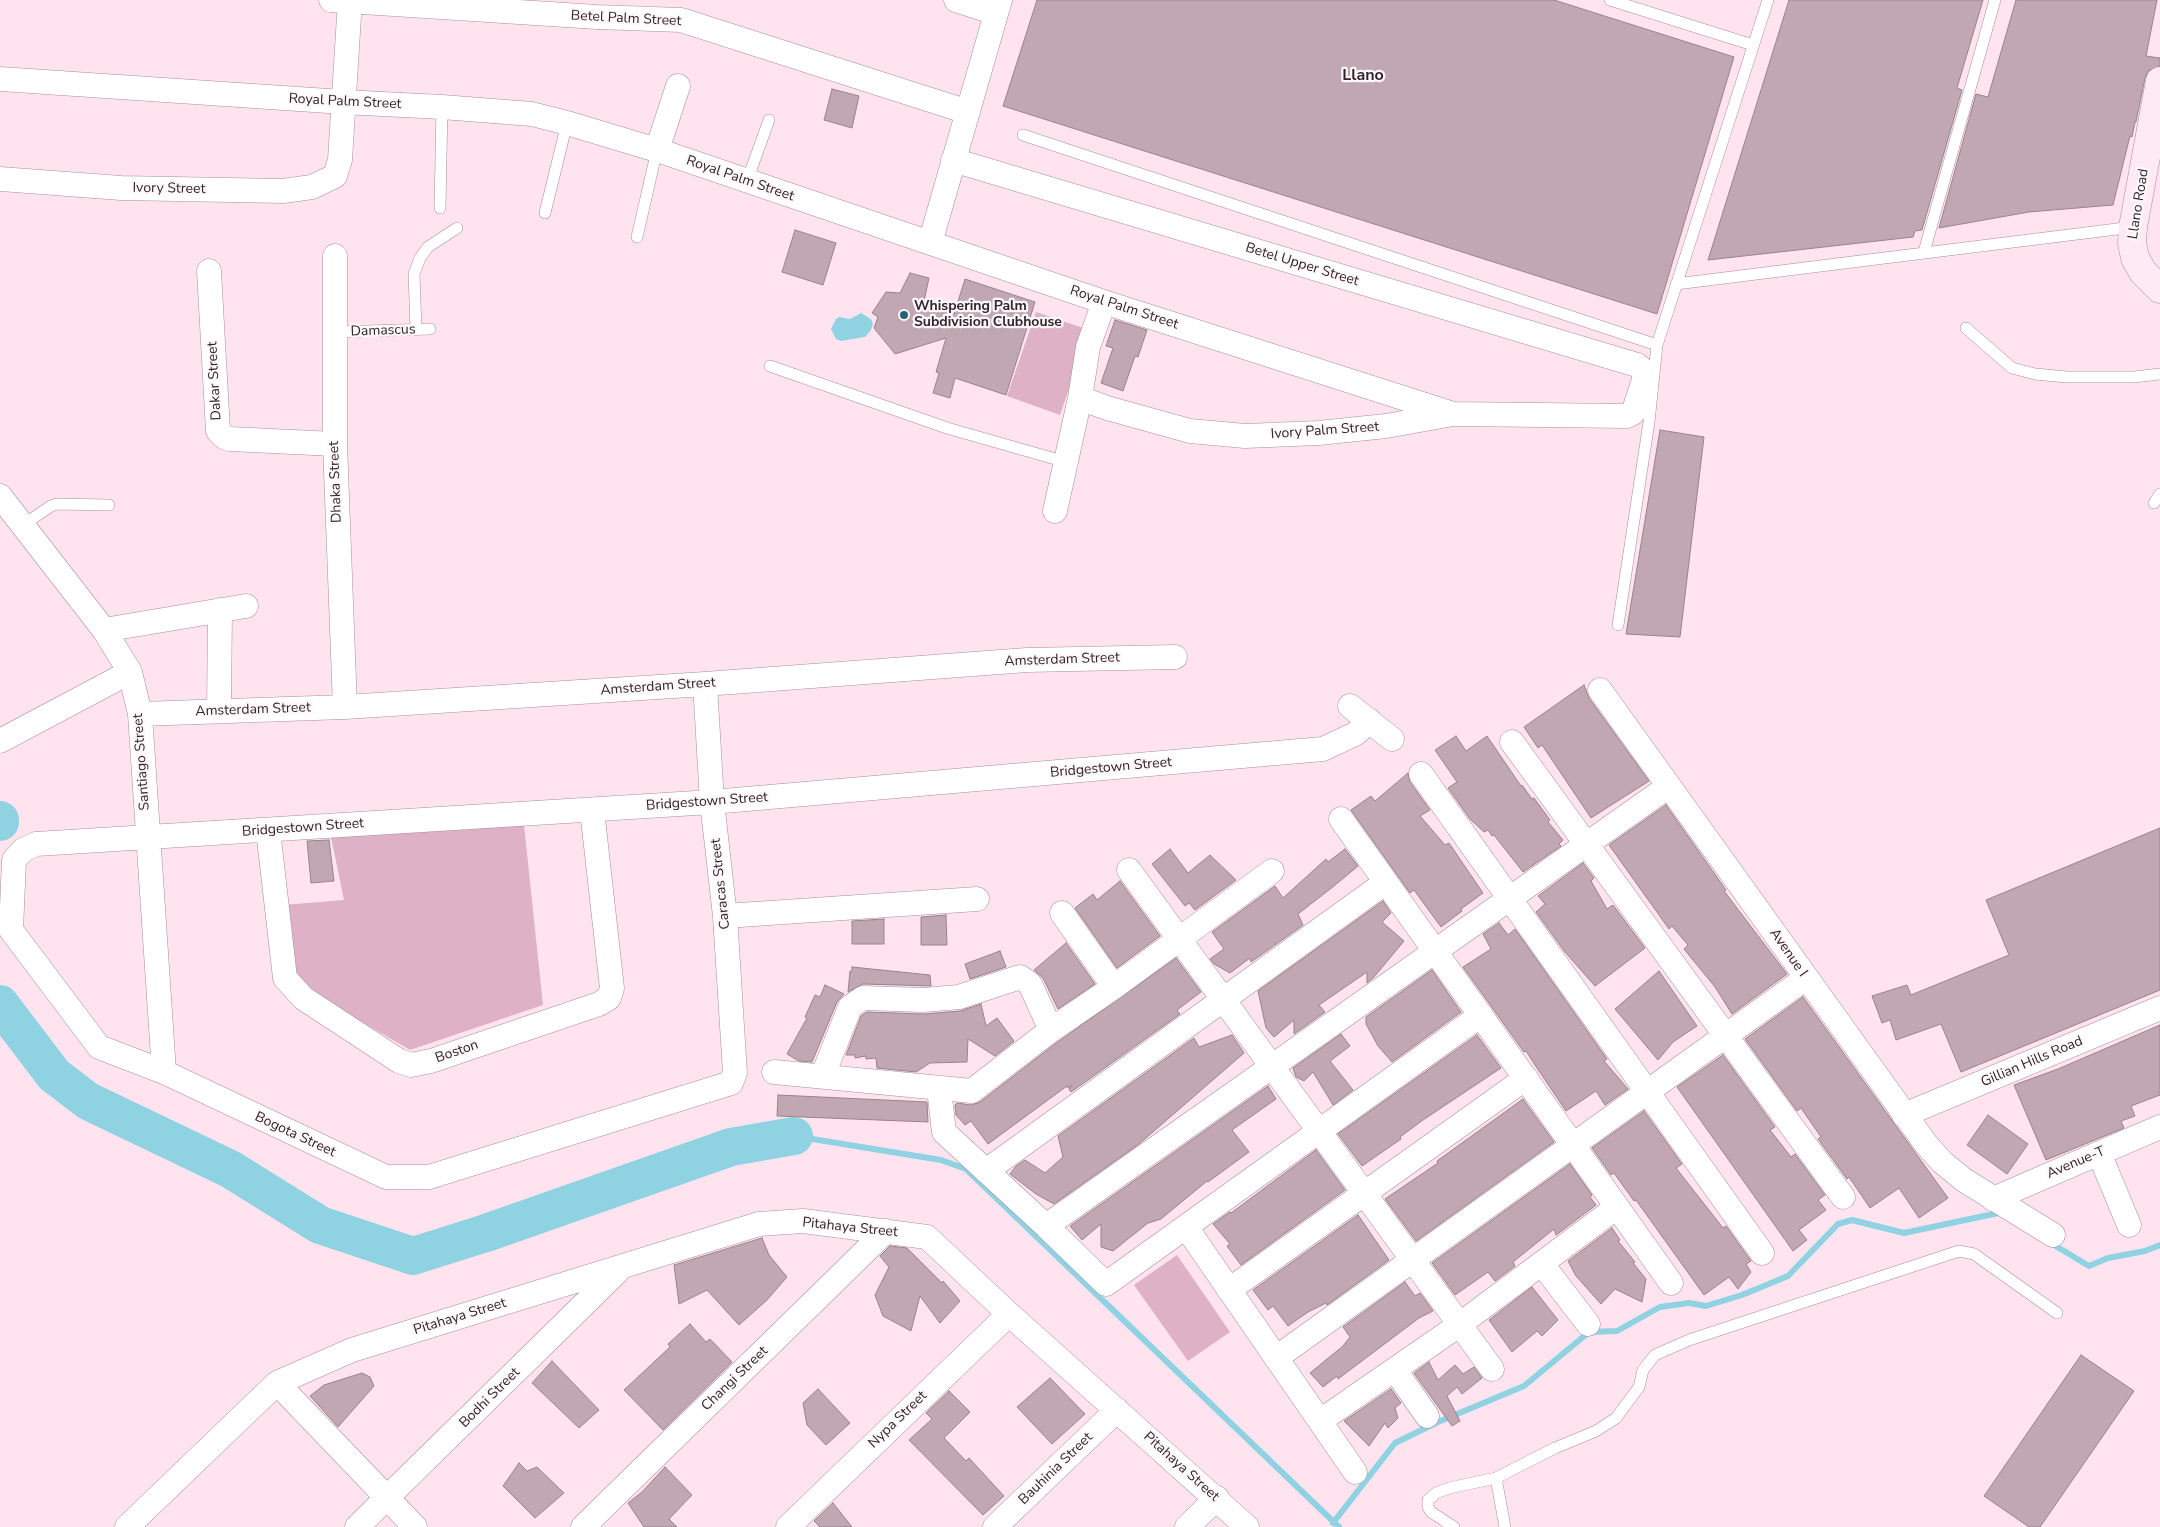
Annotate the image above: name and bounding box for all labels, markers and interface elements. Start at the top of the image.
street label: Betel Palm Street [570,8,682,30]
district label: Llano [1342,66,1384,86]
street label: Royal Palm Street [288,91,402,113]
street label: Royal Palm Street [684,153,796,205]
street label: Llano Road [2125,168,2153,240]
street label: Ivory Street [132,180,206,198]
street label: Betel Upper Street [1243,240,1361,290]
street label: Royal Palm Street [1068,283,1180,333]
place label: Whispering Palm Subdivision Clubhouse [914,299,1062,332]
marker: Whispering Palm Subdivision Clubhouse [898,309,910,321]
street label: Damascus [350,321,416,341]
street label: Dakar Street [205,341,225,421]
street label: Ivory Palm Street [1270,419,1380,443]
street label: Dhaka Street [326,441,346,523]
street label: Amsterdam Street [1004,650,1120,670]
street label: Amsterdam Street [600,675,716,699]
street label: Amsterdam Street [195,700,311,720]
street label: Santiago Street [130,713,154,811]
street label: Bridgestown Street [1049,754,1173,782]
street label: Bridgestown Street [645,789,769,815]
street label: Bridgestown Street [241,815,365,841]
street label: Caracas Street [708,838,734,930]
street label: Avenue I [1765,926,1811,980]
street label: Gillian Hills Road [1979,1033,2085,1091]
street label: Boston [433,1037,481,1067]
street label: Bogota Street [252,1109,338,1161]
street label: Avenue-T [2044,1143,2108,1183]
street label: Pitahaya Street [801,1215,899,1241]
street label: Pitahaya Street [412,1295,508,1339]
street label: Changi Street [698,1343,772,1415]
street label: Bodhi Street [456,1364,524,1432]
street label: Nypa Street [865,1388,931,1452]
street label: Bauhinia Street [1016,1429,1096,1509]
street label: Pitahaya Street [1140,1429,1222,1505]

